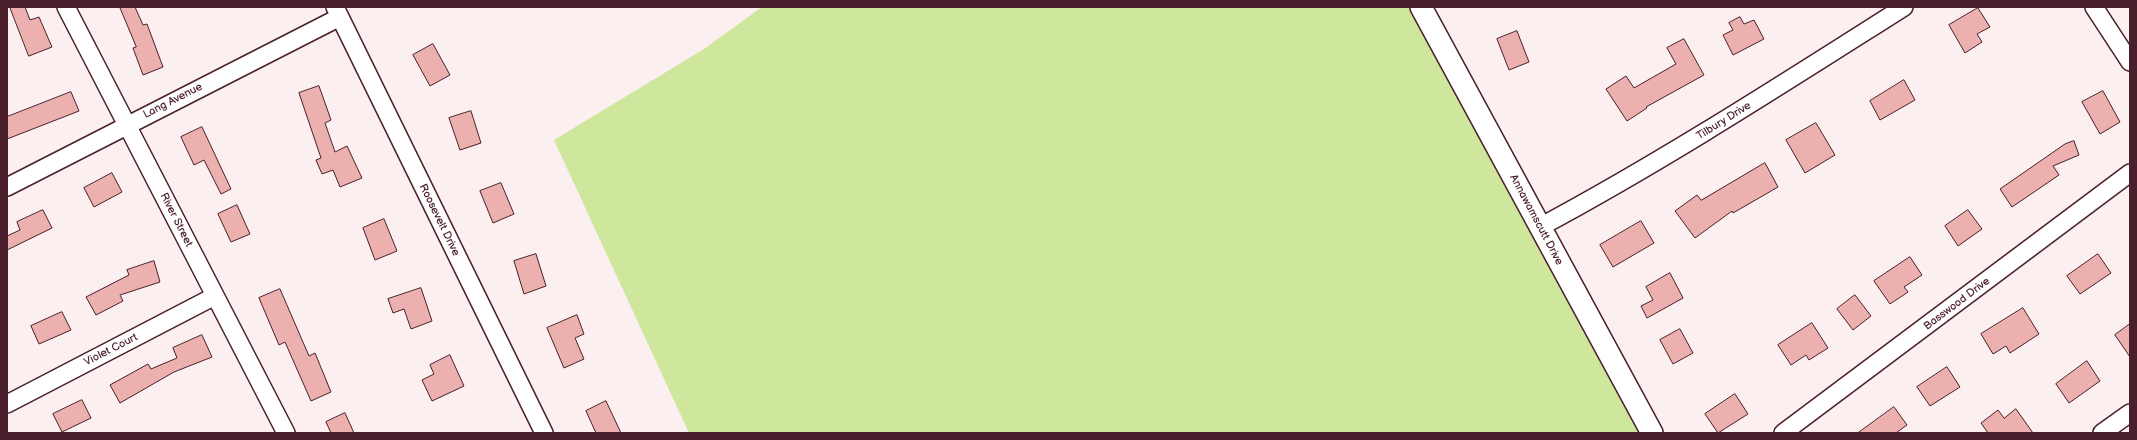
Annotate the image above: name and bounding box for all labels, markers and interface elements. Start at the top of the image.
street label: Lang Avenue [141,80,205,122]
street label: Tilbury Drive [1694,99,1754,143]
street label: Annawamscutt Drive [1506,172,1566,268]
street label: Roosevelt Drive [416,182,462,258]
street label: River Street [157,191,195,249]
street label: Basswood Drive [1921,275,1993,333]
street label: Violet Court [82,331,140,369]

